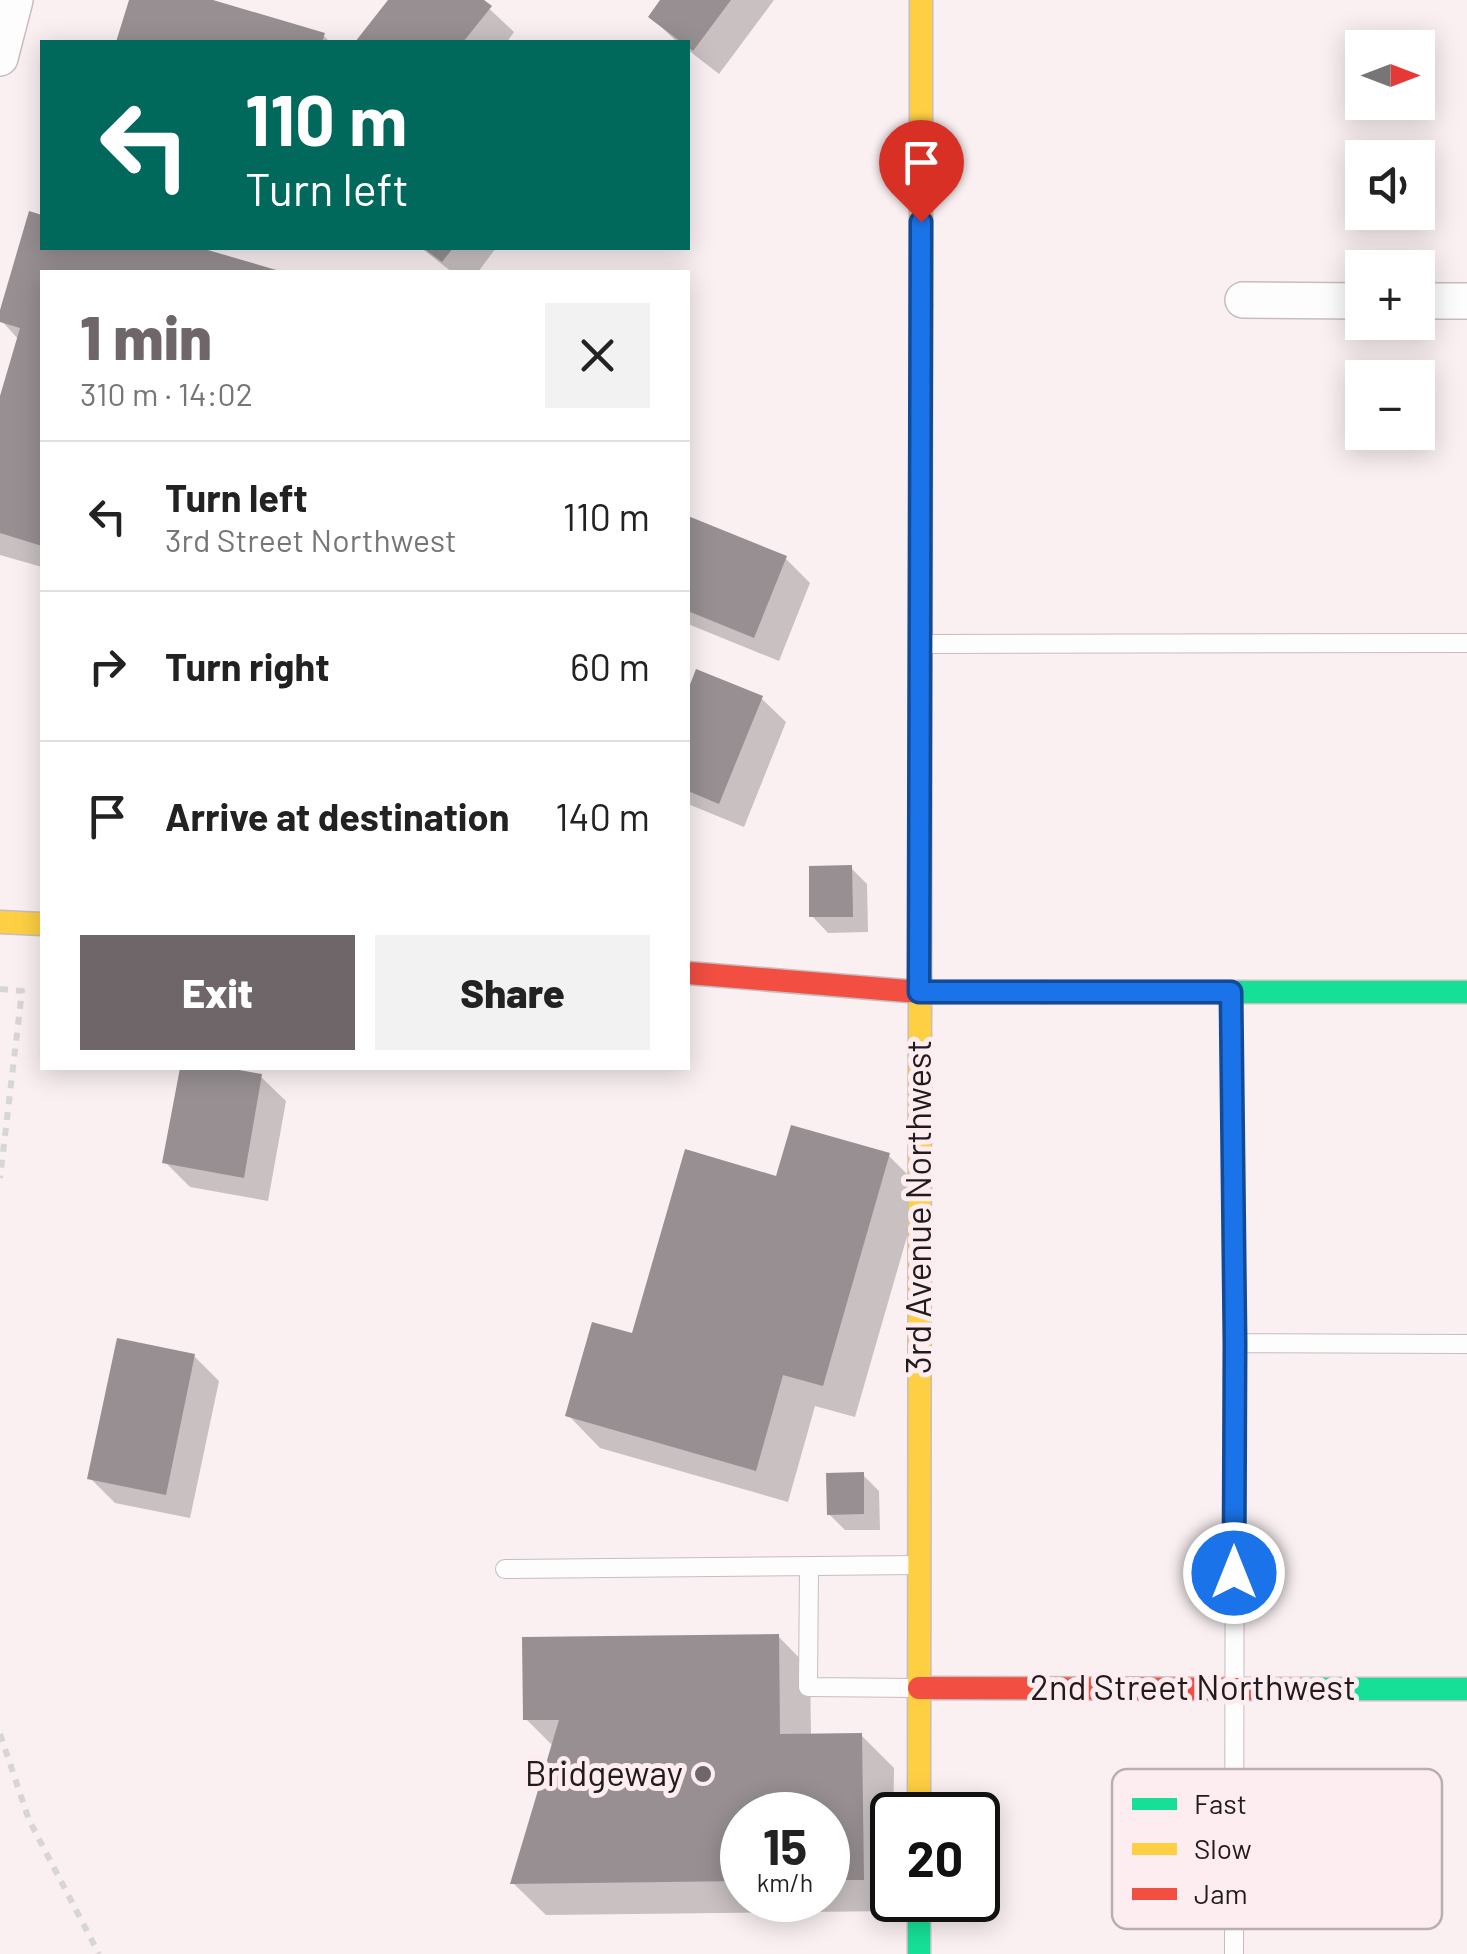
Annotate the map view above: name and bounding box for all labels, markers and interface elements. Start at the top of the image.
north arrow [1345,30,1435,120]
map controls [1345,30,1435,450]
text: 110 m [245,76,407,160]
icon: left [80,80,210,210]
pin [879,120,964,223]
icon: arrive [894,135,949,190]
button: sound [1345,140,1435,230]
text: Turn left [245,161,409,215]
button: + [1345,250,1435,340]
text: 1 min [80,300,212,372]
button: close [545,303,650,408]
button: − [1345,360,1435,450]
text: 310 m · 14:02 [80,374,253,412]
text: Turn left [165,474,308,520]
icon: left [80,489,135,544]
text: 110 m [563,493,650,539]
text: 3rd Street Northwest [165,520,457,558]
icon: right [80,639,135,694]
text: Turn right [165,643,330,689]
text: 60 m [570,643,650,689]
icon: arrive [80,789,135,844]
text: Arrive at destination [165,793,510,839]
text: 140 m [555,793,650,839]
button: Exit [80,935,355,1050]
button: Share [375,935,650,1050]
street label: 3rd Avenue Northwest [896,1040,938,1374]
position arrow [1182,1521,1286,1625]
street label: 2nd Street Northwest [1030,1665,1356,1707]
place label: Bridgeway [525,1751,683,1793]
marker: Bridgeway [692,1763,714,1785]
legend [1112,1769,1442,1929]
text: Fast [1194,1786,1247,1820]
speed limit sign: 20 [870,1792,1000,1922]
text: 15 [763,1815,807,1875]
text: Slow [1194,1831,1252,1865]
text: km/h [757,1867,813,1897]
text: Jam [1194,1876,1248,1910]

